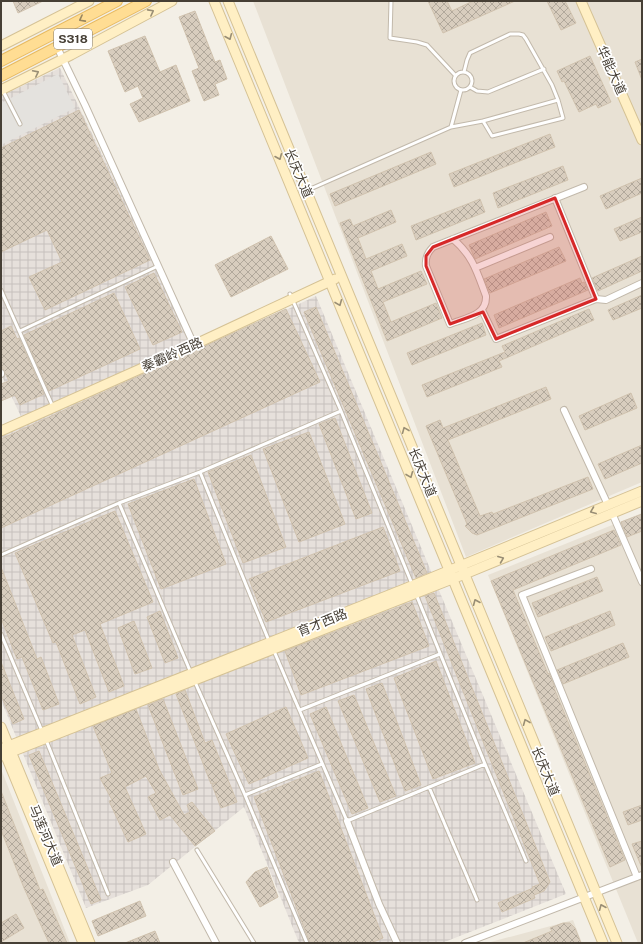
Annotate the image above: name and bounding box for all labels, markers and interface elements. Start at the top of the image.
one-way arrow [147,9,154,17]
one-way arrow [79,14,86,22]
road number: S318 [54,29,92,49]
one-way arrow [224,33,232,40]
street label: 华能大道 [594,43,629,97]
one-way arrow [32,70,39,78]
street label: 长庆大道 [281,146,316,200]
one-way arrow [274,153,282,161]
one-way arrow [335,299,343,306]
street label: 秦霸岭西路 [139,334,205,375]
one-way arrow [402,427,410,434]
street label: 长庆大道 [406,445,439,499]
one-way arrow [405,471,413,479]
one-way arrow [589,506,597,514]
one-way arrow [496,556,504,564]
one-way arrow [473,599,481,606]
street label: 育才西路 [295,606,349,639]
one-way arrow [523,719,531,727]
street label: 长庆大道 [529,744,562,798]
street label: 马莲河大道 [26,802,65,868]
one-way arrow [599,903,607,910]

